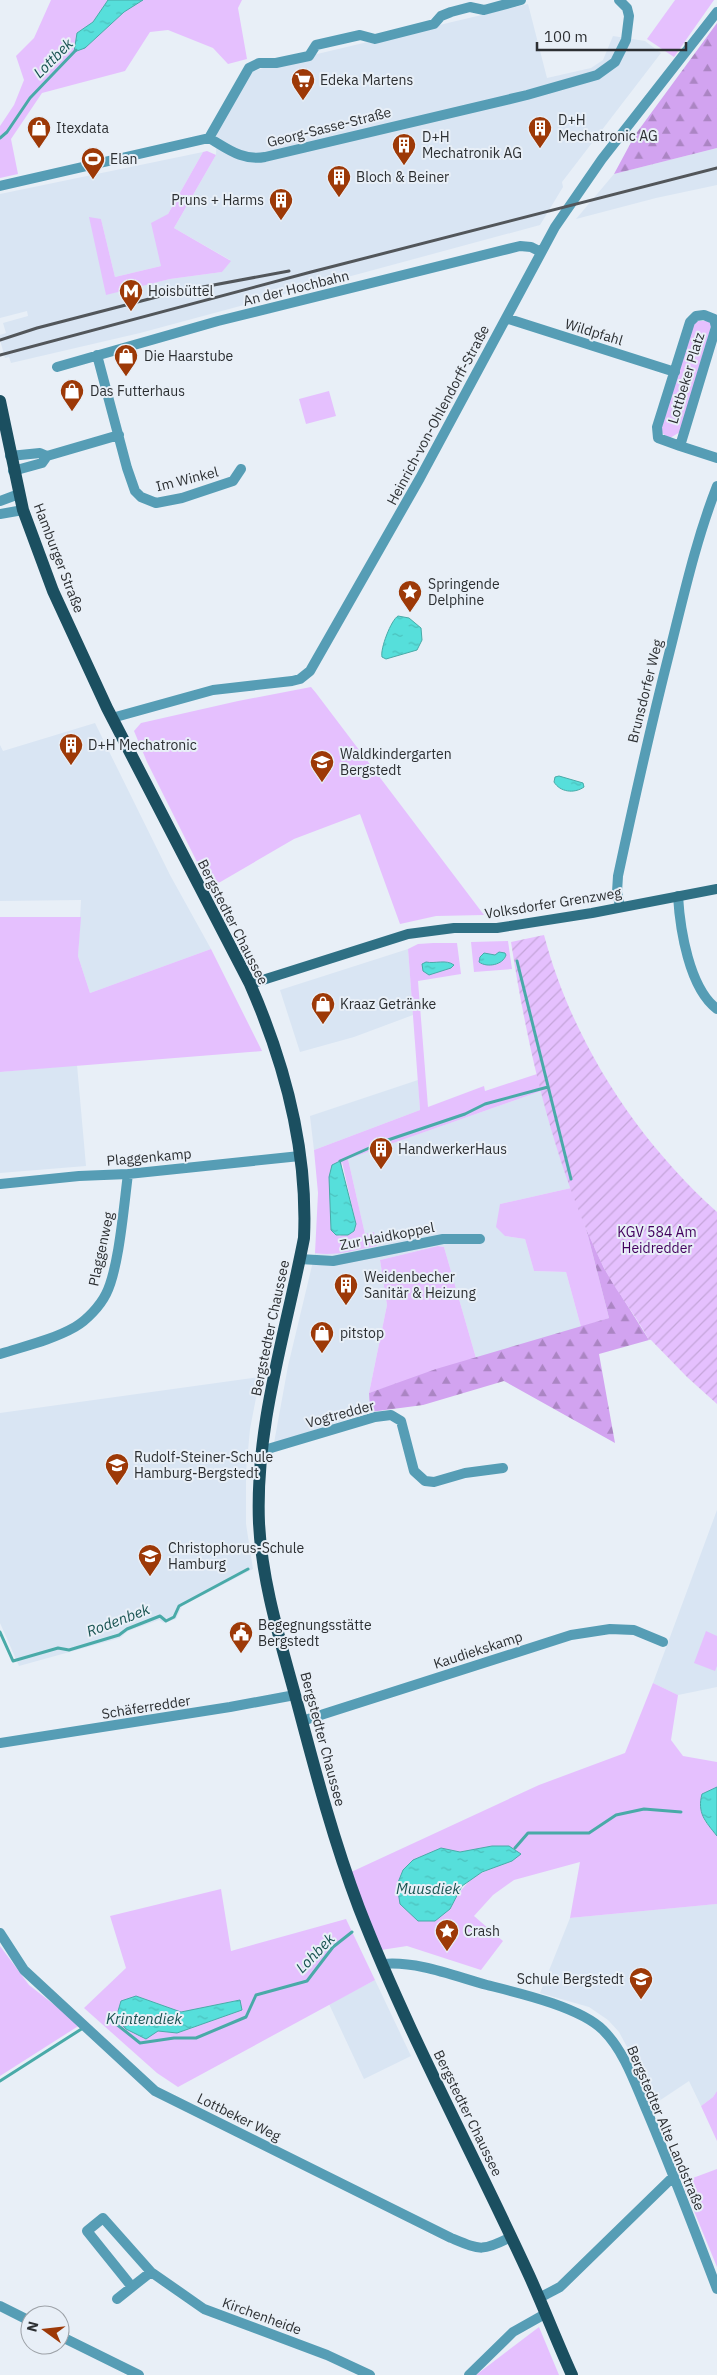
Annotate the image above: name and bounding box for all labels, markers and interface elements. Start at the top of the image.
scale bar [537,20,686,52]
text: 100 m [544,27,588,46]
water label: Lottbek [29,34,77,82]
supermarket icon: Edeka Martens [290,67,316,101]
place label: Edeka Martens [320,71,413,89]
street label: Georg-Sasse-Straße [265,103,393,151]
place label: D+H Mechatronic AG [558,111,658,145]
shop icon: Itexdata [26,115,52,149]
building icon: D+H Mechatronic AG [527,115,553,149]
place label: Itexdata [56,119,109,137]
place label: D+H Mechatronik AG [422,128,522,162]
building icon: D+H Mechatronik AG [391,132,417,166]
sports icon: Elan [80,146,106,180]
place label: Elan [110,150,137,168]
building icon: Bloch & Beiner [326,164,352,198]
place label: Bloch & Beiner [356,168,449,186]
building icon: Pruns + Harms [268,187,294,221]
place label: Pruns + Harms [171,191,264,209]
street label: An der Hochbahn [241,266,351,310]
metro station icon: Hoisbüttel [118,278,144,312]
place label: Hoisbüttel [148,282,213,300]
street label: Wildpfahl [563,315,625,349]
street label: Heinrich-von-Ohlendorff-Straße [383,322,493,508]
street label: Lottbeker Platz [664,330,709,426]
shop icon: Die Haarstube [113,343,139,377]
place label: Die Haarstube [144,347,234,365]
shop icon: Das Futterhaus [59,378,85,412]
place label: Das Futterhaus [90,382,185,400]
street label: Im Winkel [154,463,220,495]
street label: Hamburger Straße [30,501,88,616]
place label: Springende Delphine [428,575,500,609]
place icon: Springende Delphine [397,579,423,613]
street label: Brunsdorfer Weg [623,637,667,745]
building icon: D+H Mechatronic [58,732,84,766]
place label: D+H Mechatronic [88,736,197,754]
place label: Waldkindergarten Bergstedt [340,745,452,779]
school or university icon: Waldkindergarten Bergstedt [309,749,335,783]
street label: Bergstedter Chaussee [194,856,273,988]
street label: Volksdorfer Grenzweg [483,883,623,923]
shop icon: Kraaz Getränke [310,991,336,1025]
place label: Kraaz Getränke [340,995,437,1013]
building icon: HandwerkerHaus [368,1136,394,1170]
place label: HandwerkerHaus [398,1140,507,1158]
street label: Plaggenkamp [106,1144,192,1170]
street label: Plaggenweg [84,1209,118,1288]
street label: Zur Haidkoppel [338,1218,436,1254]
park label: KGV 584 Am Heidredder [617,1223,697,1257]
street label: Bergstedter Chaussee [247,1258,293,1398]
place label: Weidenbecher Sanitär & Heizung [364,1268,476,1302]
building icon: Weidenbecher Sanitär & Heizung [333,1272,359,1306]
shop icon: pitstop [309,1320,335,1354]
place label: pitstop [340,1324,384,1342]
street label: Vogtredder [304,1396,376,1432]
place label: Rudolf-Steiner-Schule Hamburg-Bergstedt [134,1448,273,1482]
school or university icon: Rudolf-Steiner-Schule Hamburg-Bergstedt [104,1452,130,1486]
place label: Christophorus-Schule Hamburg [168,1539,305,1573]
school or university icon: Christophorus-Schule Hamburg [137,1543,163,1577]
water label: Rodenbek [84,1599,152,1641]
place label: Begegnungsstätte Bergstedt [258,1616,372,1650]
public building icon: Begegnungsstätte Bergstedt [228,1620,254,1654]
street label: Kaudiekskamp [431,1627,525,1673]
street label: Bergstedter Chaussee [296,1670,350,1808]
street label: Schäferredder [100,1691,192,1723]
water label: Muusdiek [396,1879,460,1898]
place icon: Crash [434,1918,460,1952]
place label: Crash [464,1922,500,1940]
water label: Lohbek [292,1929,339,1977]
school or university icon: Schule Bergstedt [628,1966,654,2000]
place label: Schule Bergstedt [517,1970,624,1988]
water label: Krintendiek [106,2009,182,2028]
street label: Bergstedter Alte Landstraße [623,2043,709,2213]
street label: Bergstedter Chaussee [430,2047,507,2179]
street label: Lottbeker Weg [194,2089,284,2145]
street label: Kirchenheide [220,2293,304,2339]
north arrow [20,2305,70,2355]
text: N [22,2319,42,2334]

